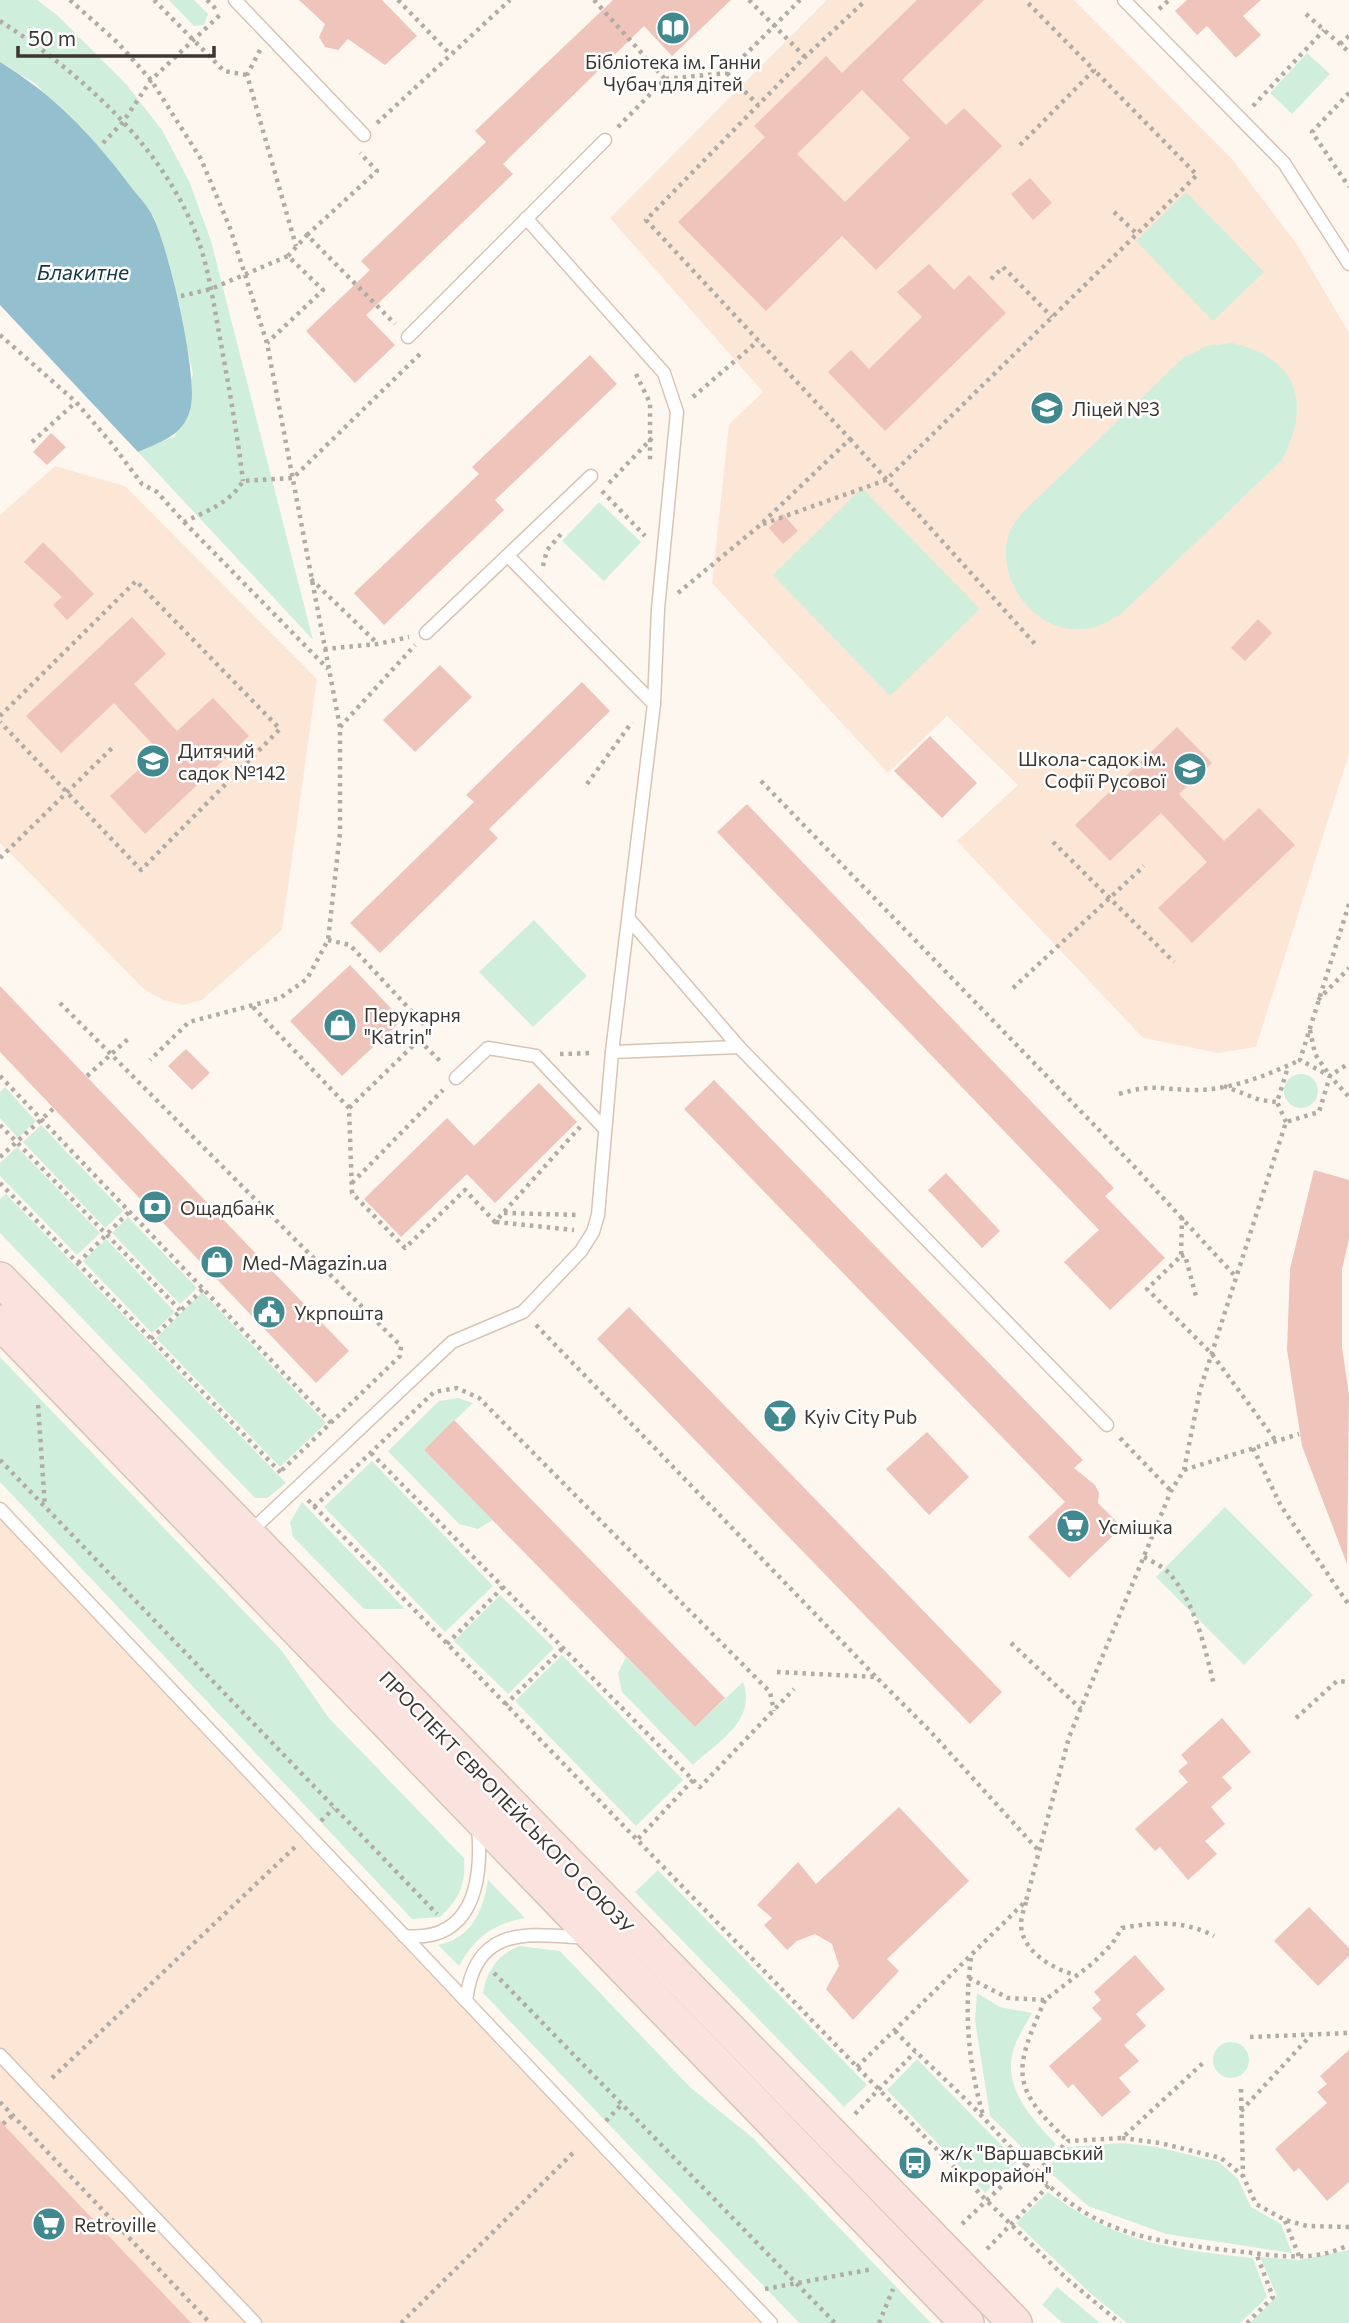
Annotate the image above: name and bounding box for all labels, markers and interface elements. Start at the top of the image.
library icon: Бібліотека ім. Ганни Чубач для дітей [654,9,692,47]
scale bar [18,14,214,58]
text: 50 m [28,25,76,50]
place label: Бібліотека ім. Ганни Чубач для дітей [585,50,761,95]
water label: Блакитне [37,259,129,284]
school or university icon: Ліцей №3 [1028,389,1066,427]
place label: Ліцей №3 [1072,397,1160,420]
place label: Дитячий садок №142 [178,739,286,784]
school or university icon: Дитячий садок №142 [134,742,172,780]
place label: Школа-садок ім. Софії Русової [1018,747,1167,792]
school or university icon: Школа-садок ім. Софії Русової [1171,750,1209,788]
place label: Перукарня "Katrin" [364,1003,461,1048]
shop icon: Перукарня "Katrin" [321,1006,359,1044]
bank icon: Ощадбанк [136,1188,174,1226]
place label: Ощадбанк [180,1196,275,1219]
shop icon: Med-Magazin.ua [198,1243,236,1281]
place label: Med-Magazin.ua [242,1251,387,1274]
public building icon: Укрпошта [250,1293,288,1331]
place label: Укрпошта [294,1301,384,1324]
bar icon: Kyiv City Pub [761,1397,799,1435]
place label: Kyiv City Pub [804,1405,917,1428]
supermarket icon: Усмішка [1054,1507,1092,1545]
place label: Усмішка [1098,1515,1173,1538]
street label: ПРОСПЕКТ ЄВРОПЕЙСЬКОГО СОЮЗУ [375,1666,639,1938]
place label: ж/к "Варшавський мікрорайон" [940,2141,1104,2186]
bus stop icon: ж/к "Варшавський мікрорайон" [896,2144,934,2182]
supermarket icon: Retroville [30,2205,68,2243]
place label: Retroville [74,2213,156,2236]

